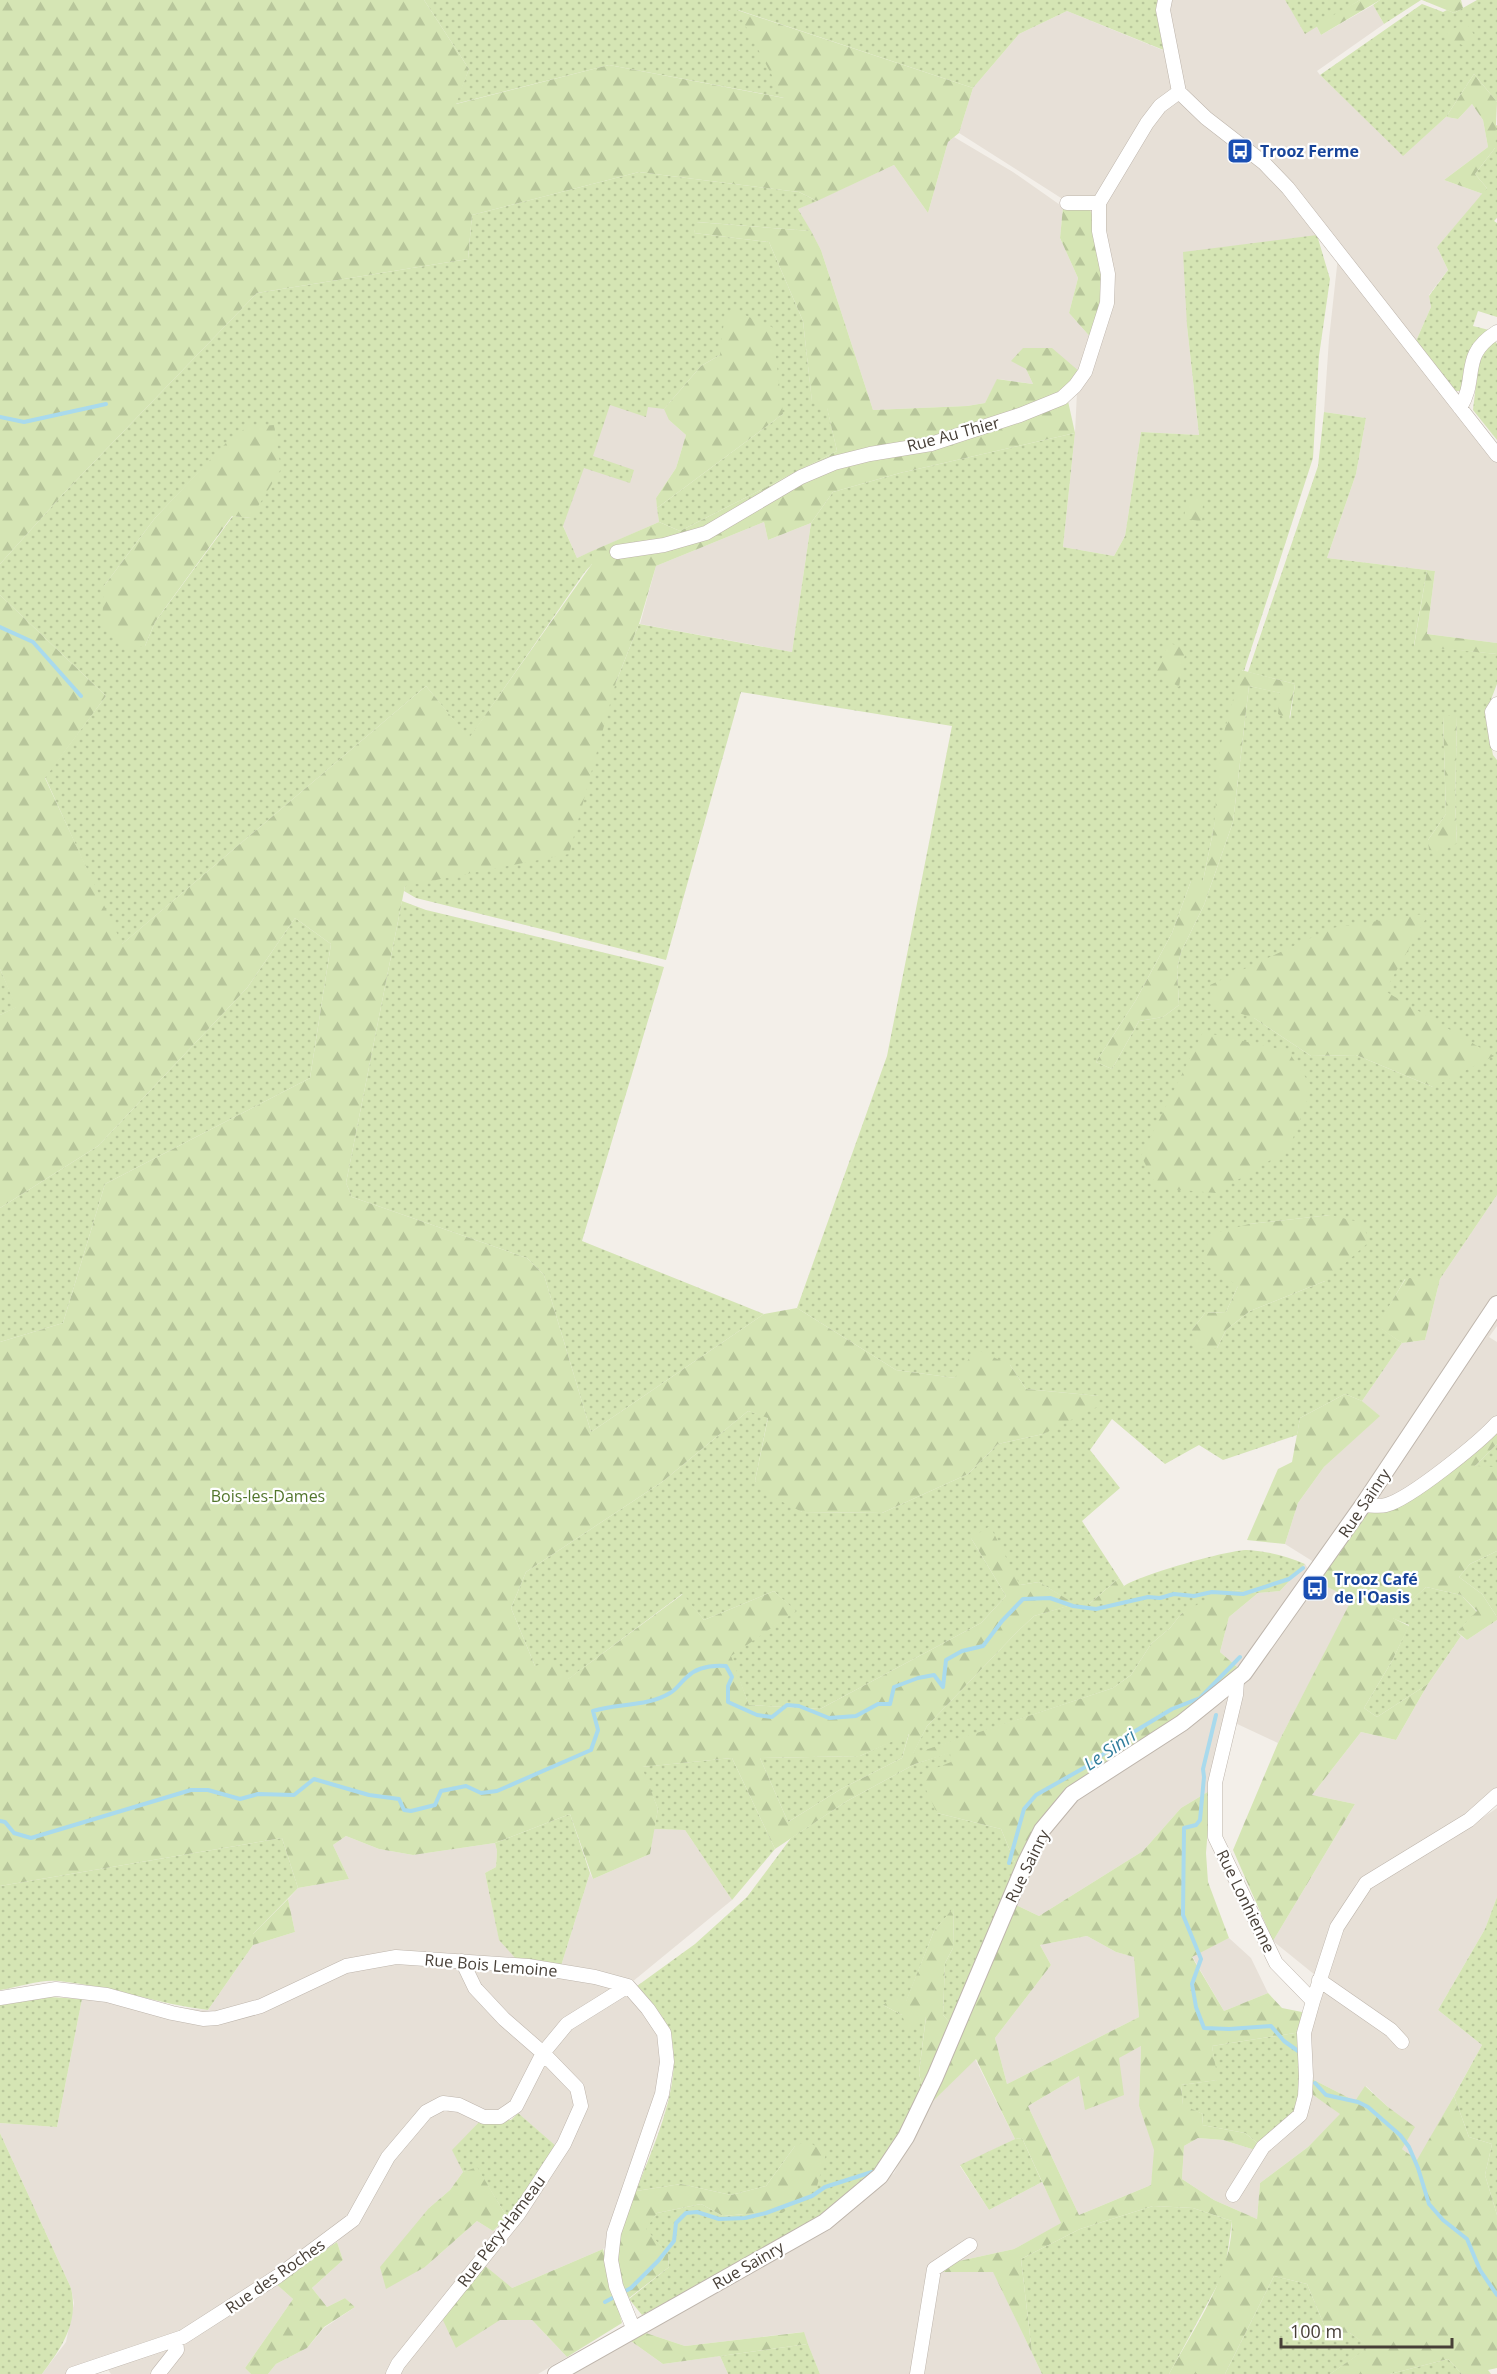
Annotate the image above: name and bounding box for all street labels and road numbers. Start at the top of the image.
street label: Rue Au Thier [904,411,1002,457]
street label: Rue Sainry [1333,1463,1396,1542]
street label: Rue Sainry [1000,1825,1055,1906]
street label: Rue Lonhienne [1212,1846,1280,1956]
street label: Rue Bois Lemoine [424,1948,558,1982]
street label: Rue Péry-Hameau [452,2171,550,2291]
street label: Rue des Roches [221,2233,329,2319]
street label: Rue Sainry [708,2235,789,2294]

